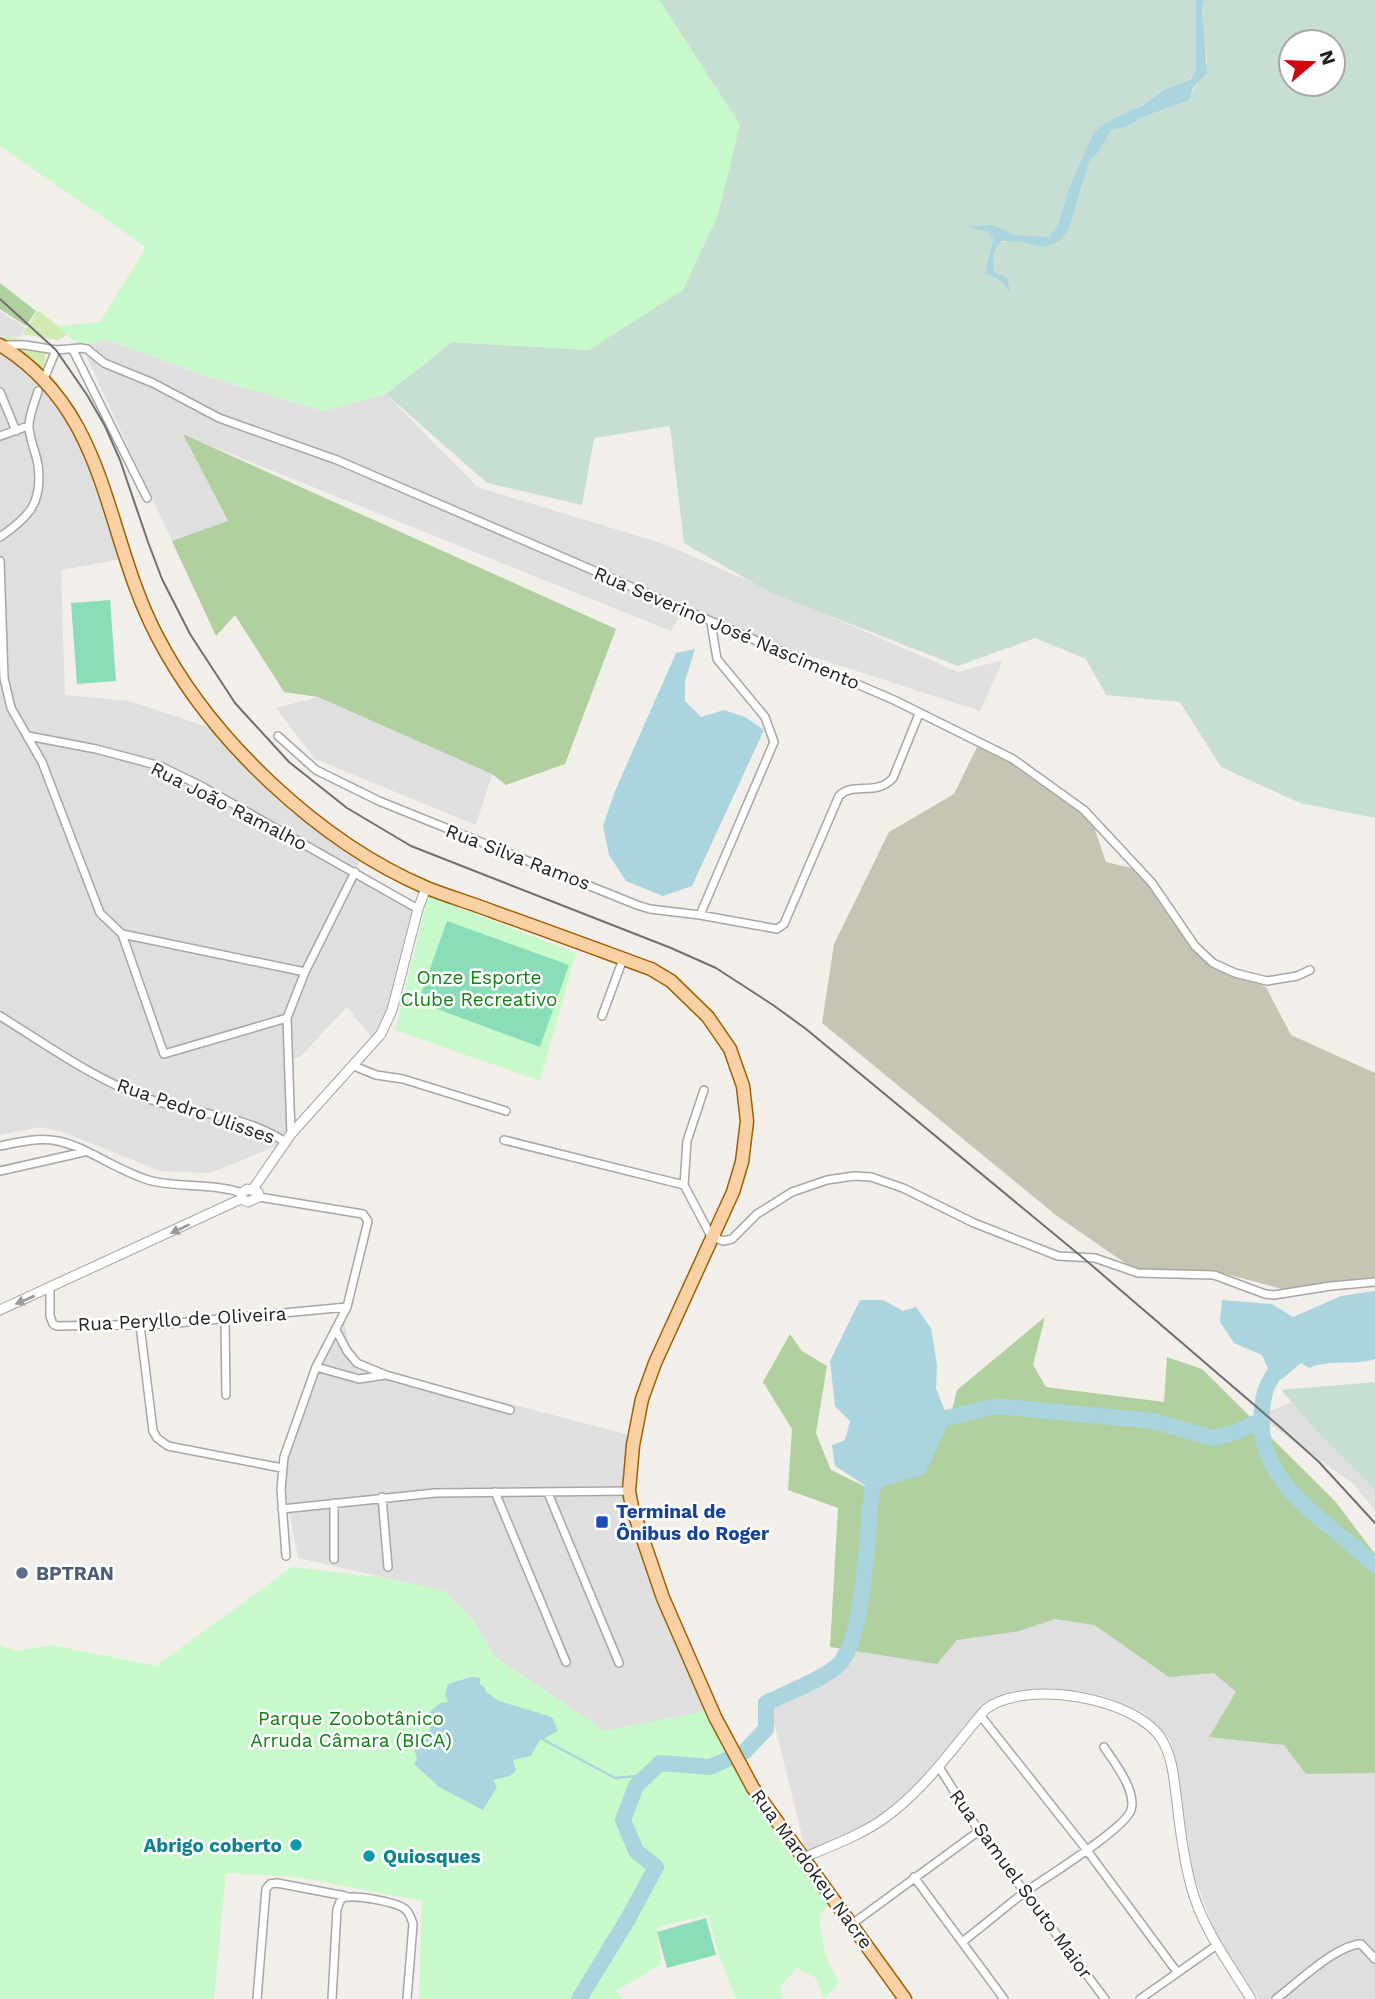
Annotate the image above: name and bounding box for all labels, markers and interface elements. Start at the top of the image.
north arrow [1277,28,1347,98]
text: N [1314,47,1341,68]
street label: Rua Severino José Nascimento [591,561,863,695]
street label: Rua João Ramalho [147,757,311,855]
street label: Rua Silva Ramos [443,819,593,895]
park label: Onze Esporte Clube Recreativo [401,966,557,1011]
street label: Rua Pedro Ulisses [114,1073,278,1149]
one-way arrow [170,1223,190,1235]
one-way arrow [15,1294,35,1306]
street label: Rua Peryllo de Oliveira [77,1302,287,1336]
place label: Terminal de Ônibus do Roger [616,1500,770,1545]
marker: Terminal de Ônibus do Roger [594,1514,610,1530]
place label: BPTRAN [36,1562,114,1585]
marker: BPTRAN [14,1565,30,1581]
park label: Parque Zoobotânico Arruda Câmara (BICA) [250,1707,452,1752]
street label: Rua Mardokeu Nacre [746,1785,878,1953]
street label: Rua Samuel Souto Maior [945,1785,1098,1983]
place label: Abrigo coberto [143,1834,282,1857]
marker: Abrigo coberto [288,1837,304,1853]
place label: Quiosques [383,1845,481,1868]
marker: Quiosques [361,1848,377,1864]

